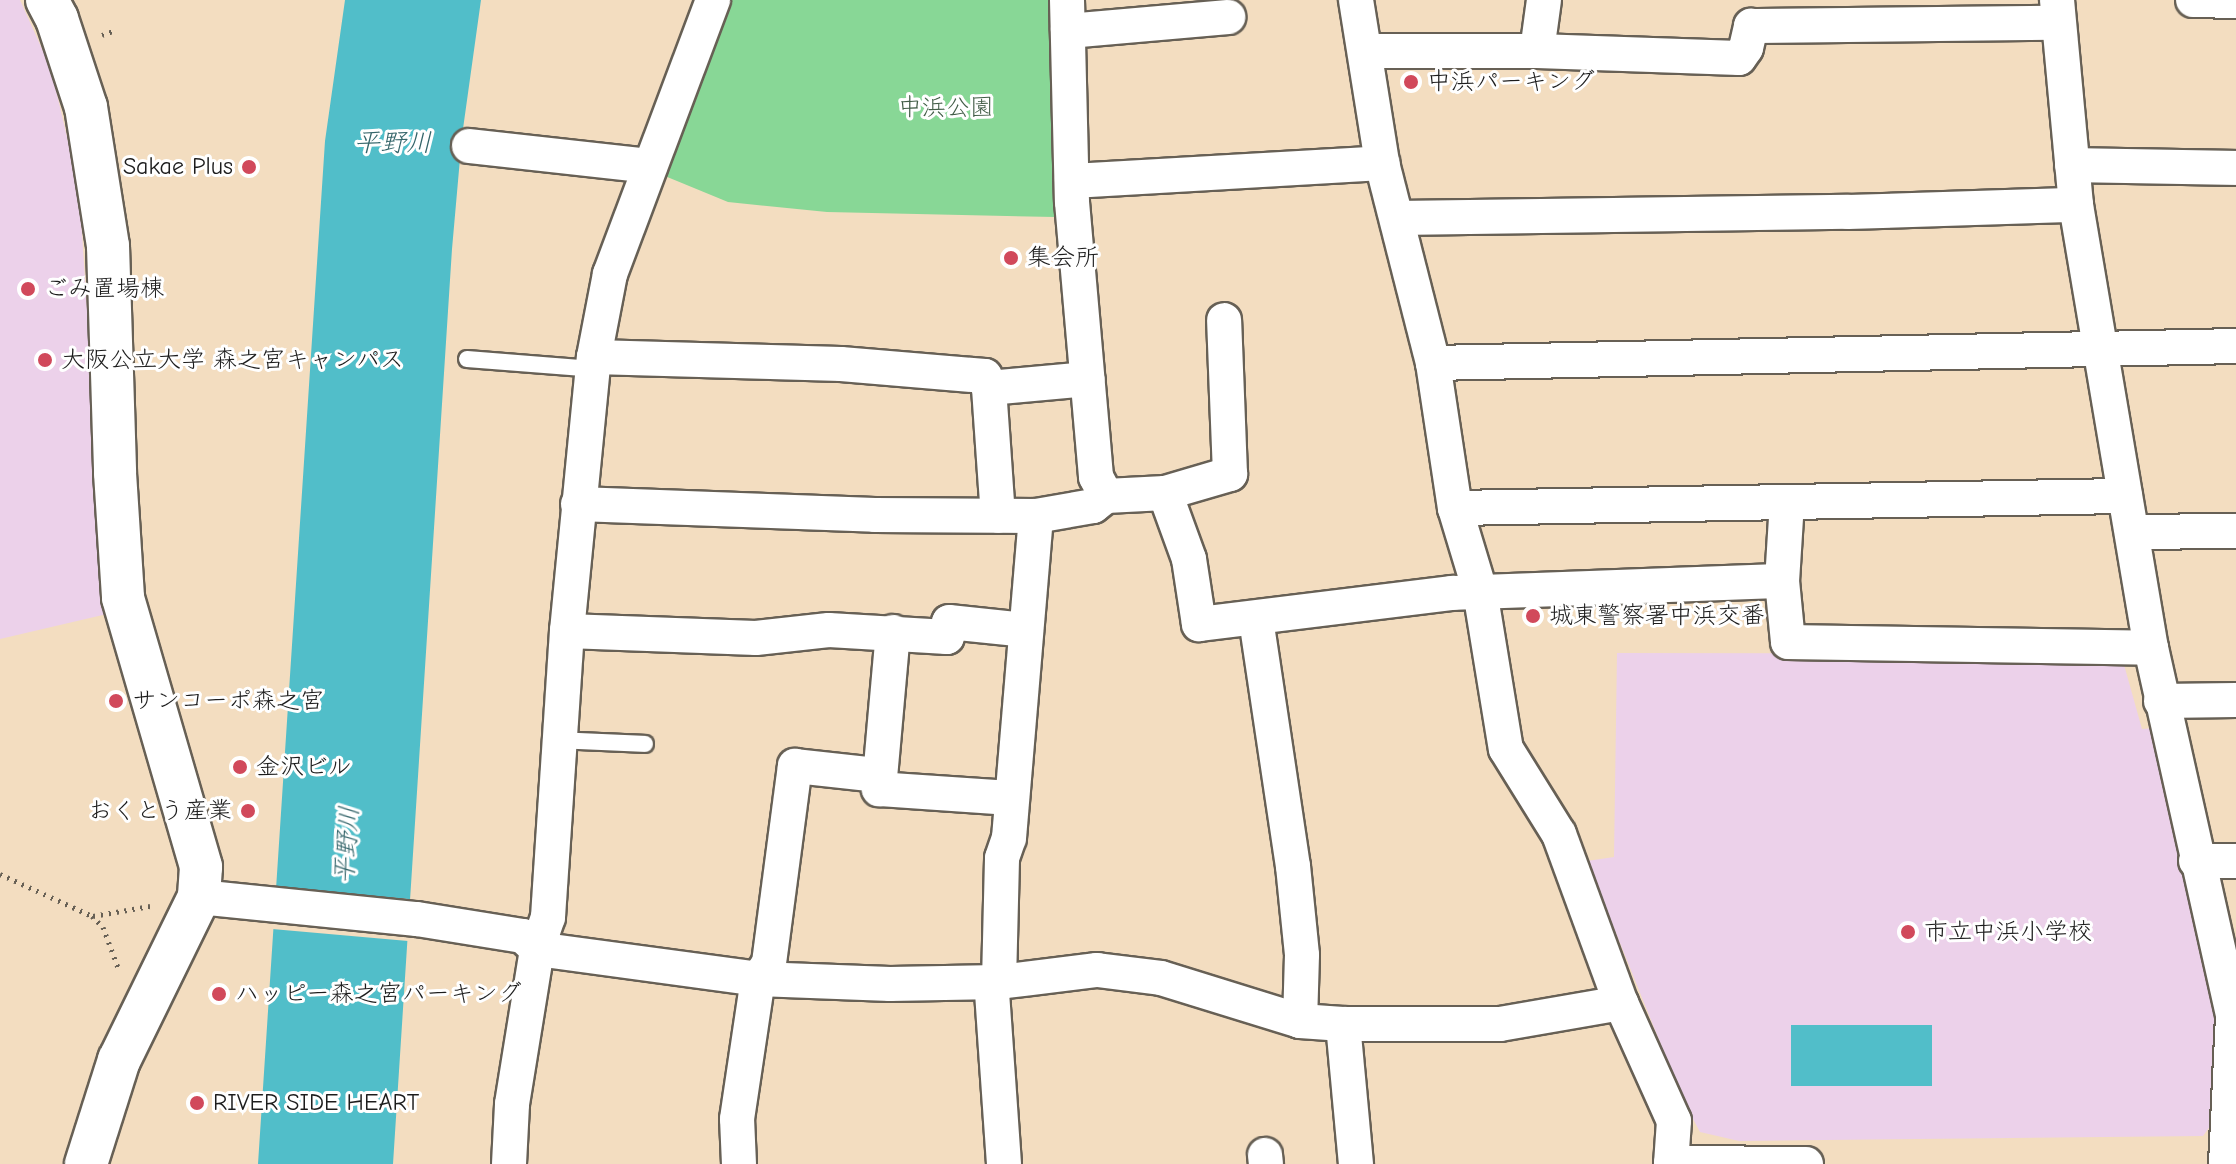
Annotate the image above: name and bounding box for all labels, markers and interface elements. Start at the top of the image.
place label: 中浜パーキング [1427,68,1595,96]
marker: 中浜パーキング [1402,73,1420,91]
park label: 中浜公園 [898,94,994,122]
water label: 平野川 [354,128,432,160]
place label: Sakae Plus [123,153,233,181]
marker: Sakae Plus [240,158,258,176]
place label: 集会所 [1027,244,1099,272]
marker: 集会所 [1002,249,1020,267]
place label: ごみ置場棟 [44,275,164,303]
marker: ごみ置場棟 [19,280,37,298]
place label: 大阪公立大学 森之宮キャンパス [61,346,405,374]
marker: 大阪公立大学 森之宮キャンパス [36,351,54,369]
place label: 城東警察署中浜交番 [1549,602,1765,630]
marker: 城東警察署中浜交番 [1524,607,1542,625]
place label: サンコーポ森之宮 [132,687,324,715]
marker: サンコーポ森之宮 [107,692,125,710]
place label: 金沢ビル [256,753,352,781]
marker: 金沢ビル [231,758,249,776]
place label: おくとう産業 [88,797,232,825]
marker: おくとう産業 [239,802,257,820]
water label: 平野川 [330,805,366,885]
place label: 市立中浜小学校 [1924,918,2092,946]
marker: 市立中浜小学校 [1899,923,1917,941]
place label: ハッピー森之宮パーキング [235,980,522,1008]
marker: ハッピー森之宮パーキング [210,985,228,1003]
place label: RIVER SIDE HEART [213,1089,419,1117]
marker: RIVER SIDE HEART [188,1094,206,1112]

